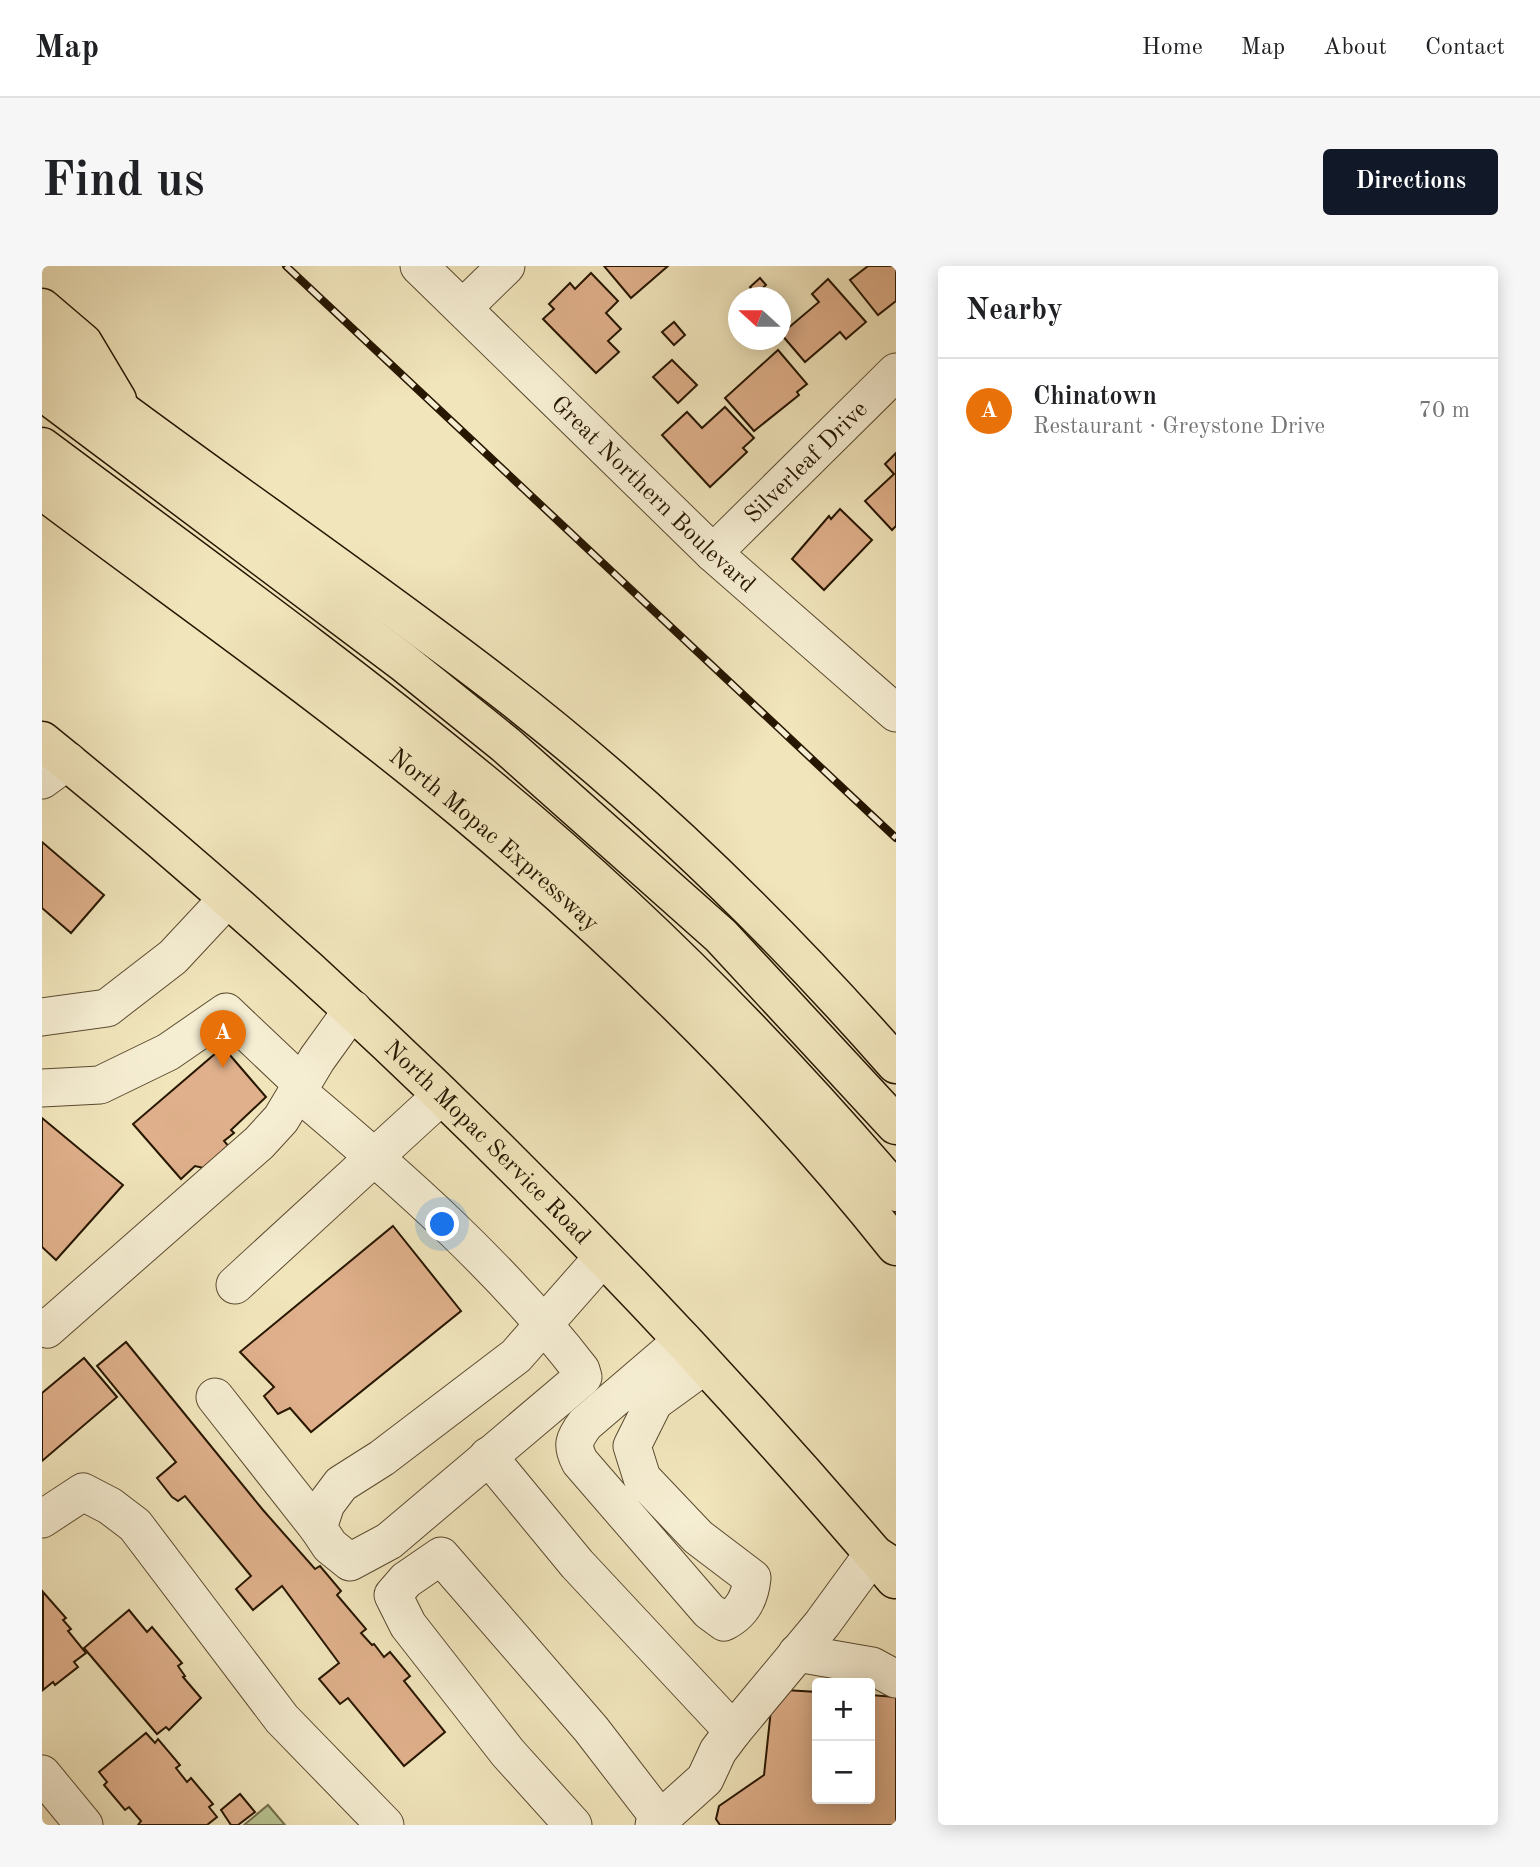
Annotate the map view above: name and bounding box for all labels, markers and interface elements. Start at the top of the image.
text: Map [35,32,99,65]
text: Home [1142,36,1203,60]
text: Map [1241,36,1285,60]
text: About [1323,36,1387,60]
text: Contact [1425,36,1505,60]
button: Directions [1323,149,1498,215]
text: Find us [42,158,205,207]
north arrow [728,287,791,350]
text: Nearby [966,296,1063,326]
text: Chinatown [1033,384,1157,410]
street label: Great Northern Boulevard [546,392,759,598]
street label: Silverleaf Drive [741,397,873,529]
text: A [980,399,998,422]
text: 70 m [1419,399,1470,422]
text: Restaurant · Greystone Drive [1033,415,1325,438]
street label: North Mopac Expressway [384,745,603,937]
pin: A [200,1010,246,1068]
street label: North Mopac Service Road [379,1037,594,1250]
your location [425,1207,459,1241]
map controls [812,1678,875,1804]
button: + [812,1678,875,1741]
button: − [812,1741,875,1804]

